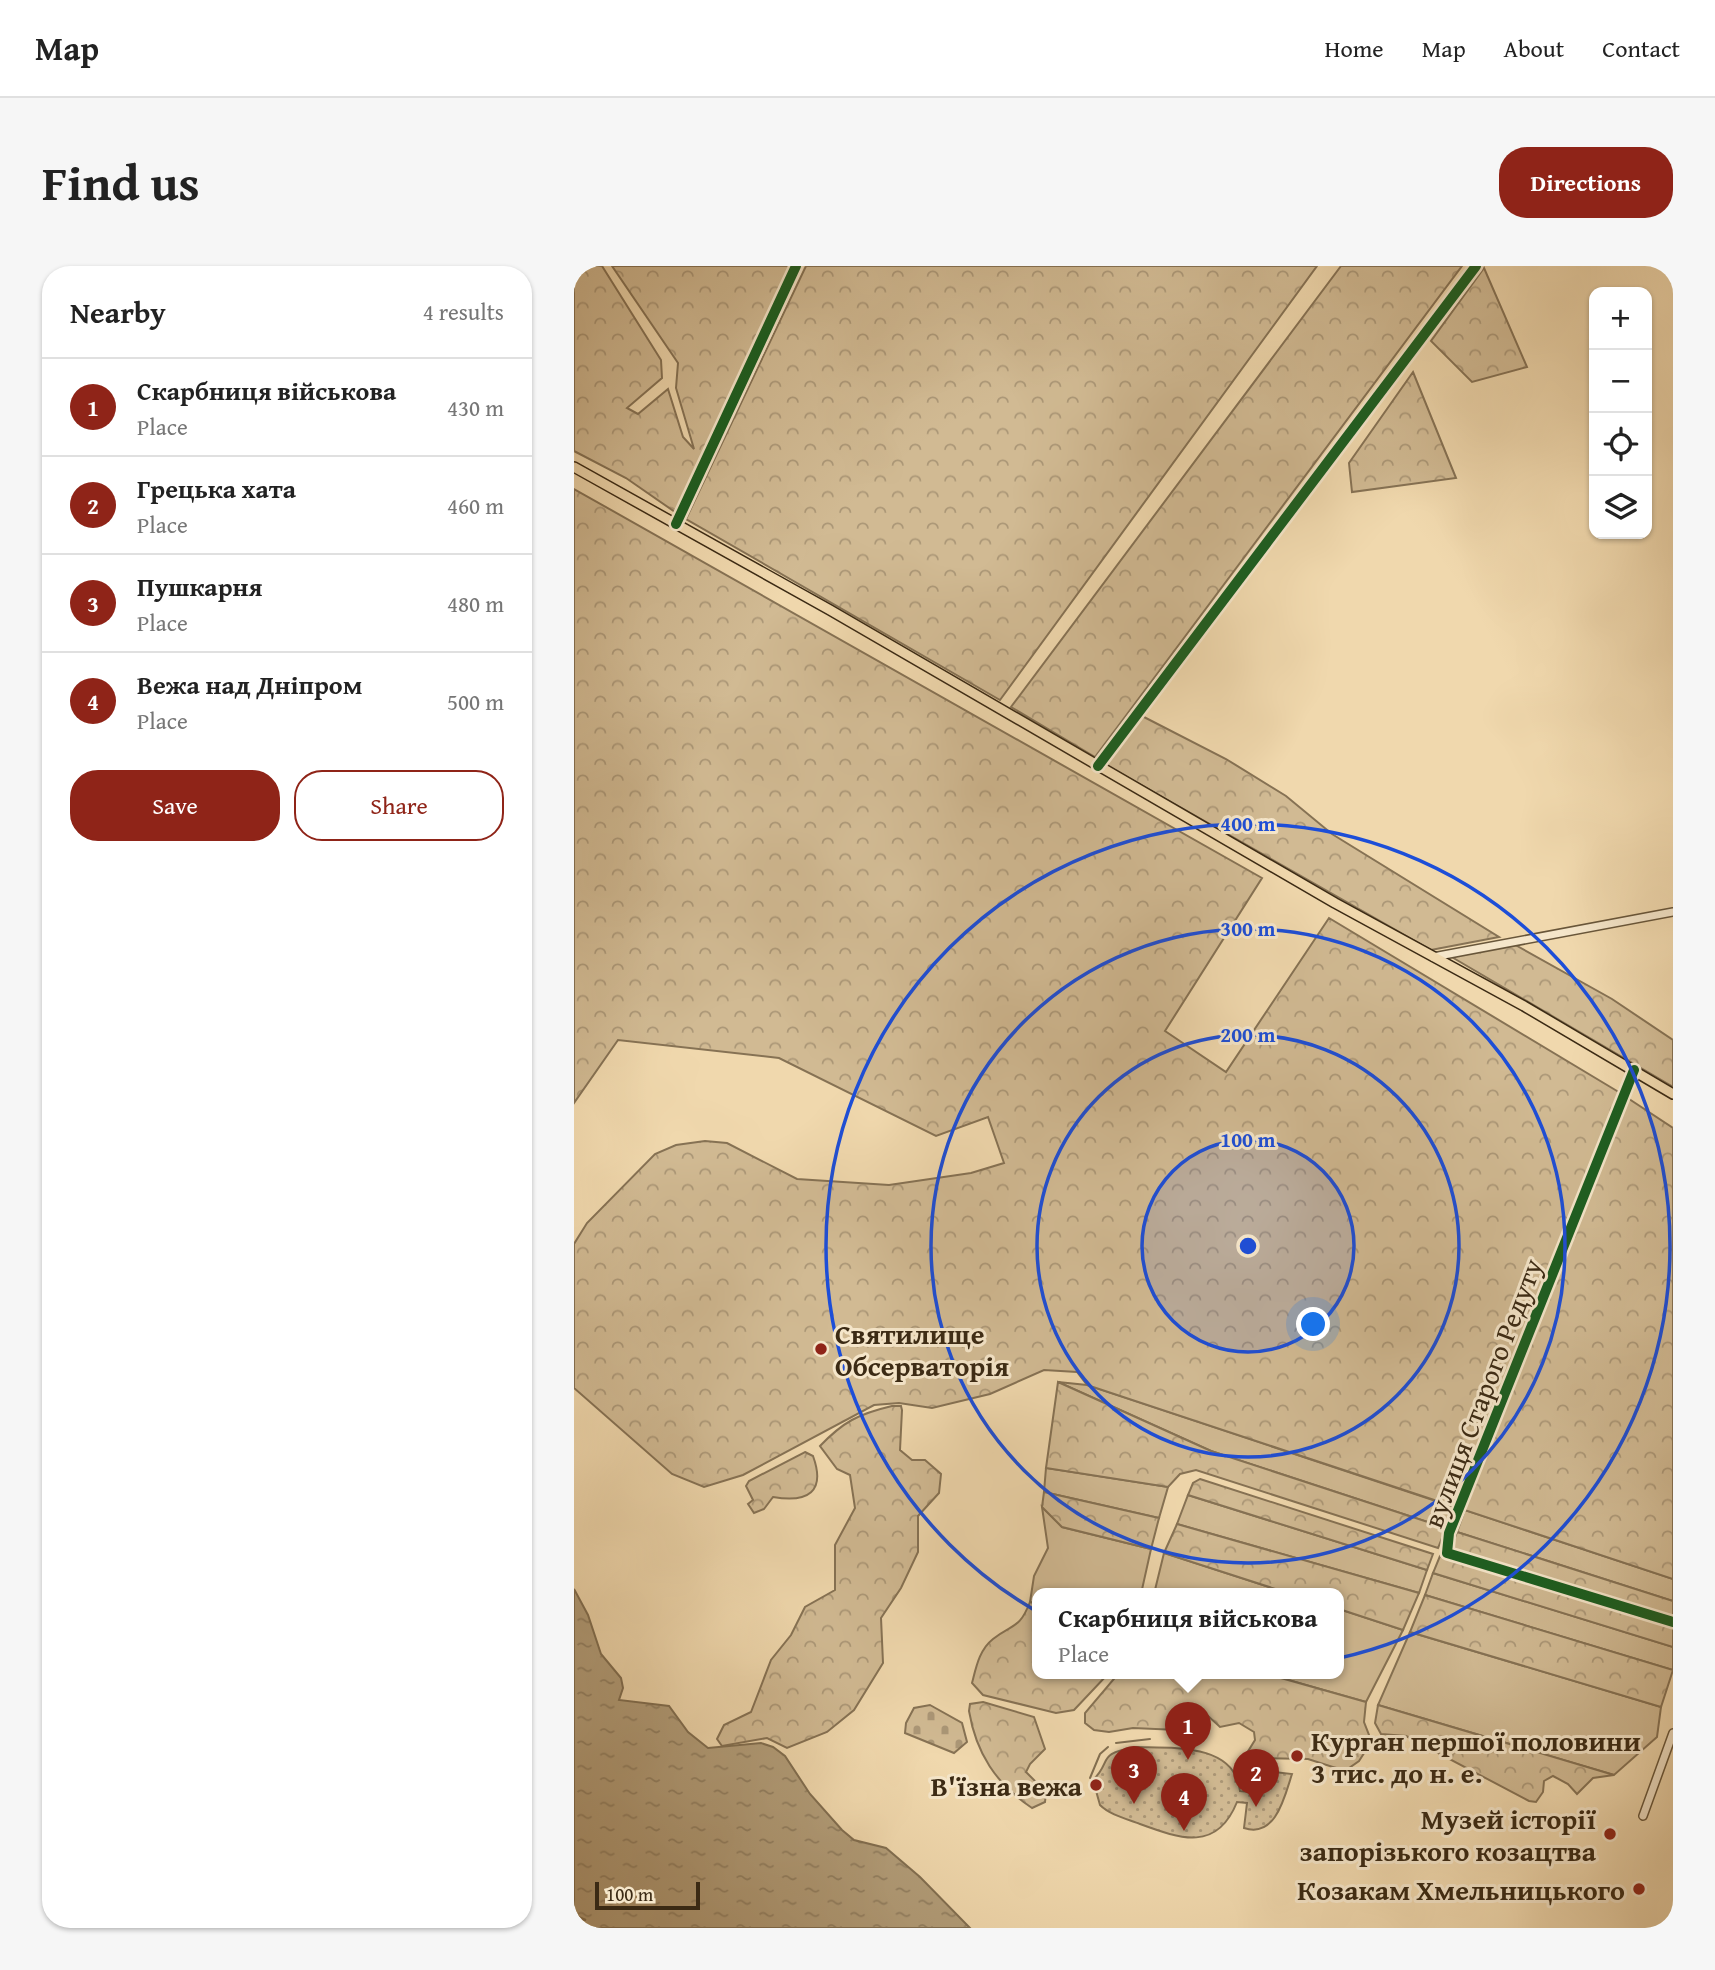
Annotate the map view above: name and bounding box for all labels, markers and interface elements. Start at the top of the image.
text: Map [35,24,99,72]
text: Home [1325,31,1384,66]
text: Map [1422,31,1466,66]
text: About [1504,31,1564,66]
text: Contact [1602,31,1680,66]
text: Find us [42,146,200,218]
button: Directions [1499,147,1673,218]
map controls [1589,287,1652,539]
button: + [1589,287,1652,350]
text: Nearby [70,290,166,334]
text: 4 results [423,295,504,328]
button: − [1589,350,1652,413]
text: Скарбниця військова [137,371,396,410]
text: 1 [87,391,99,424]
text: 430 m [447,391,504,424]
text: Place [137,410,188,443]
button: locate [1589,413,1652,476]
text: Грецька хата [137,469,296,508]
button: layers [1589,476,1652,539]
text: 2 [87,489,99,522]
text: 460 m [447,489,504,522]
text: Place [137,508,188,541]
text: Пушкарня [137,567,262,606]
text: 3 [87,587,99,620]
text: 480 m [447,587,504,620]
text: Place [137,606,188,639]
text: Вежа над Дніпром [137,665,362,704]
text: 4 [87,685,99,718]
text: 500 m [447,685,504,718]
text: Place [137,704,188,737]
button: Save [70,770,280,841]
button: Share [294,770,504,841]
text: 400 m [1220,808,1276,839]
text: 300 m [1220,913,1276,944]
text: 200 m [1220,1019,1276,1050]
text: 100 m [1220,1124,1276,1155]
centre of rings [1236,1234,1260,1258]
street label: вулиця Старого Редуту [1412,1252,1552,1534]
your location [1296,1307,1330,1341]
place label: Святилище Обсерваторія [835,1313,1009,1386]
marker: Святилище Обсерваторія [813,1341,829,1357]
popup [1032,1588,1344,1679]
text: Скарбниця військова [1058,1598,1318,1637]
text: Place [1058,1637,1109,1670]
pin: 1 [1165,1702,1211,1760]
place label: Курган першої половини 3 тис. до н. е. [1311,1720,1641,1793]
pin: 3 [1111,1746,1157,1804]
marker: Курган першої половини 3 тис. до н. е. [1289,1748,1305,1764]
pin: 2 [1233,1749,1279,1807]
place label: В'їзна вежа [931,1765,1083,1806]
pin: 4 [1161,1773,1207,1831]
marker: В'їзна вежа [1088,1777,1104,1793]
place label: Музей історії запорізького козацтва [1299,1798,1597,1871]
marker: Музей історії запорізького козацтва [1602,1826,1618,1842]
place label: Козакам Хмельницького [1297,1869,1625,1910]
scale bar [595,1879,700,1911]
text: 100 m [606,1880,653,1908]
marker: Козакам Хмельницького [1631,1881,1647,1897]

